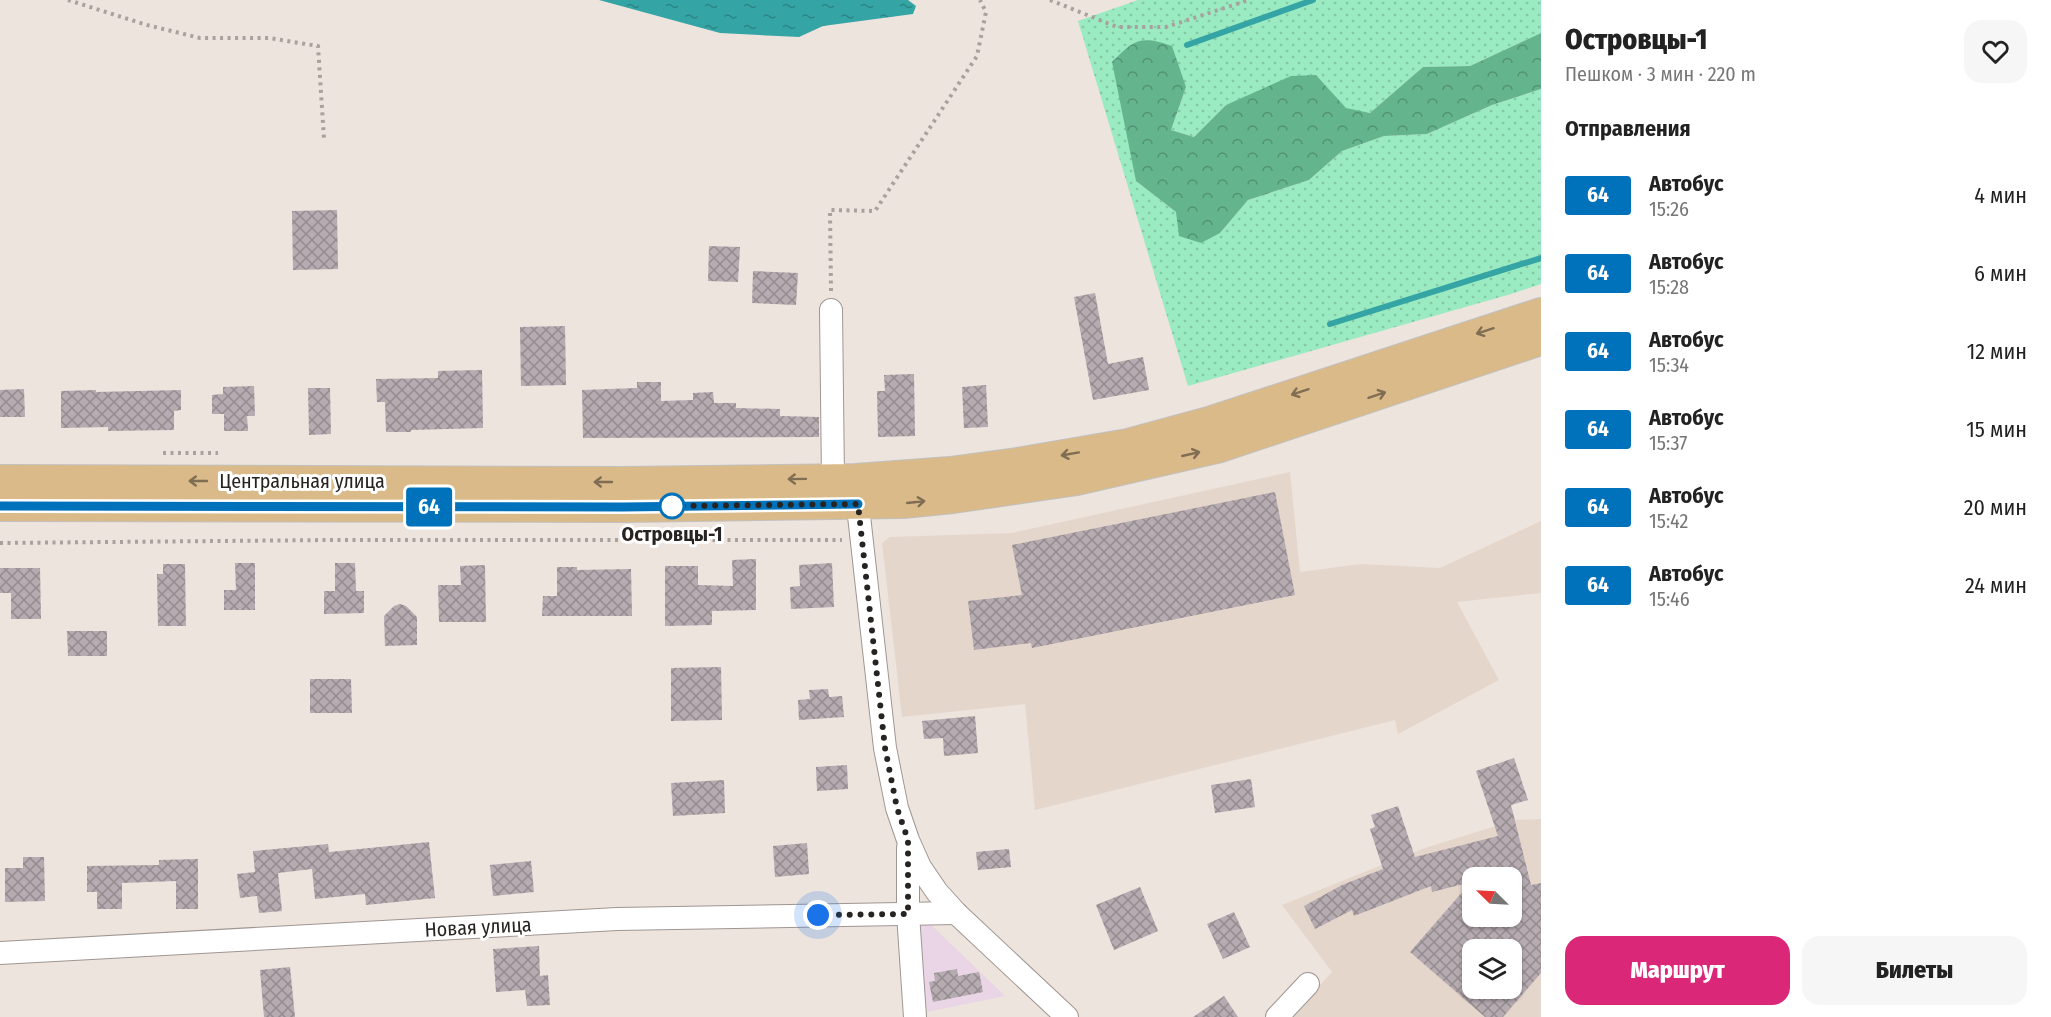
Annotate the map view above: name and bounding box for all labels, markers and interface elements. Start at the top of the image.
button: heart [1964,20,2027,83]
text: Островцы-1 [1565,23,1707,56]
text: Пешком · 3 мин · 220 m [1565,62,1756,86]
text: Отправления [1565,115,1691,142]
text: Автобус [1649,170,1724,197]
text: 64 [1587,182,1609,208]
text: 4 мин [1974,182,2027,209]
text: 15:26 [1649,197,1689,221]
text: Автобус [1649,248,1724,275]
text: 64 [1587,260,1609,286]
text: 6 мин [1974,260,2027,287]
text: 15:28 [1649,275,1689,299]
one-way arrow [1476,326,1495,337]
text: Автобус [1649,326,1724,353]
text: 64 [1587,338,1609,364]
text: 12 мин [1967,338,2027,365]
text: 15:34 [1649,353,1689,377]
one-way arrow [1291,387,1310,398]
one-way arrow [1367,388,1386,399]
text: Автобус [1649,404,1724,431]
text: 64 [1587,416,1609,442]
text: 15 мин [1966,416,2027,443]
text: 15:37 [1649,431,1687,455]
one-way arrow [1181,448,1201,459]
one-way arrow [1061,449,1081,460]
street label: Центральная улица [219,469,385,493]
one-way arrow [788,474,808,485]
one-way arrow [188,475,208,487]
one-way arrow [593,476,613,488]
text: Автобус [1649,482,1724,509]
line badge: 64 [402,488,456,526]
marker: Островцы-1 [659,493,685,519]
text: 64 [418,494,440,520]
text: 64 [1587,494,1609,520]
text: 20 мин [1964,494,2027,521]
one-way arrow [905,496,925,507]
text: 15:42 [1649,509,1688,533]
place label: Островцы-1 [622,522,722,546]
text: Автобус [1649,560,1724,587]
text: 64 [1587,572,1609,598]
text: 24 мин [1965,572,2027,599]
text: 15:46 [1649,587,1690,611]
north arrow [1462,867,1522,927]
map controls [1462,867,1522,999]
your location [803,900,833,930]
street label: Новая улица [424,912,532,942]
button: Маршрут [1565,936,1790,1005]
button: Билеты [1802,936,2027,1005]
button: layers [1462,939,1522,999]

